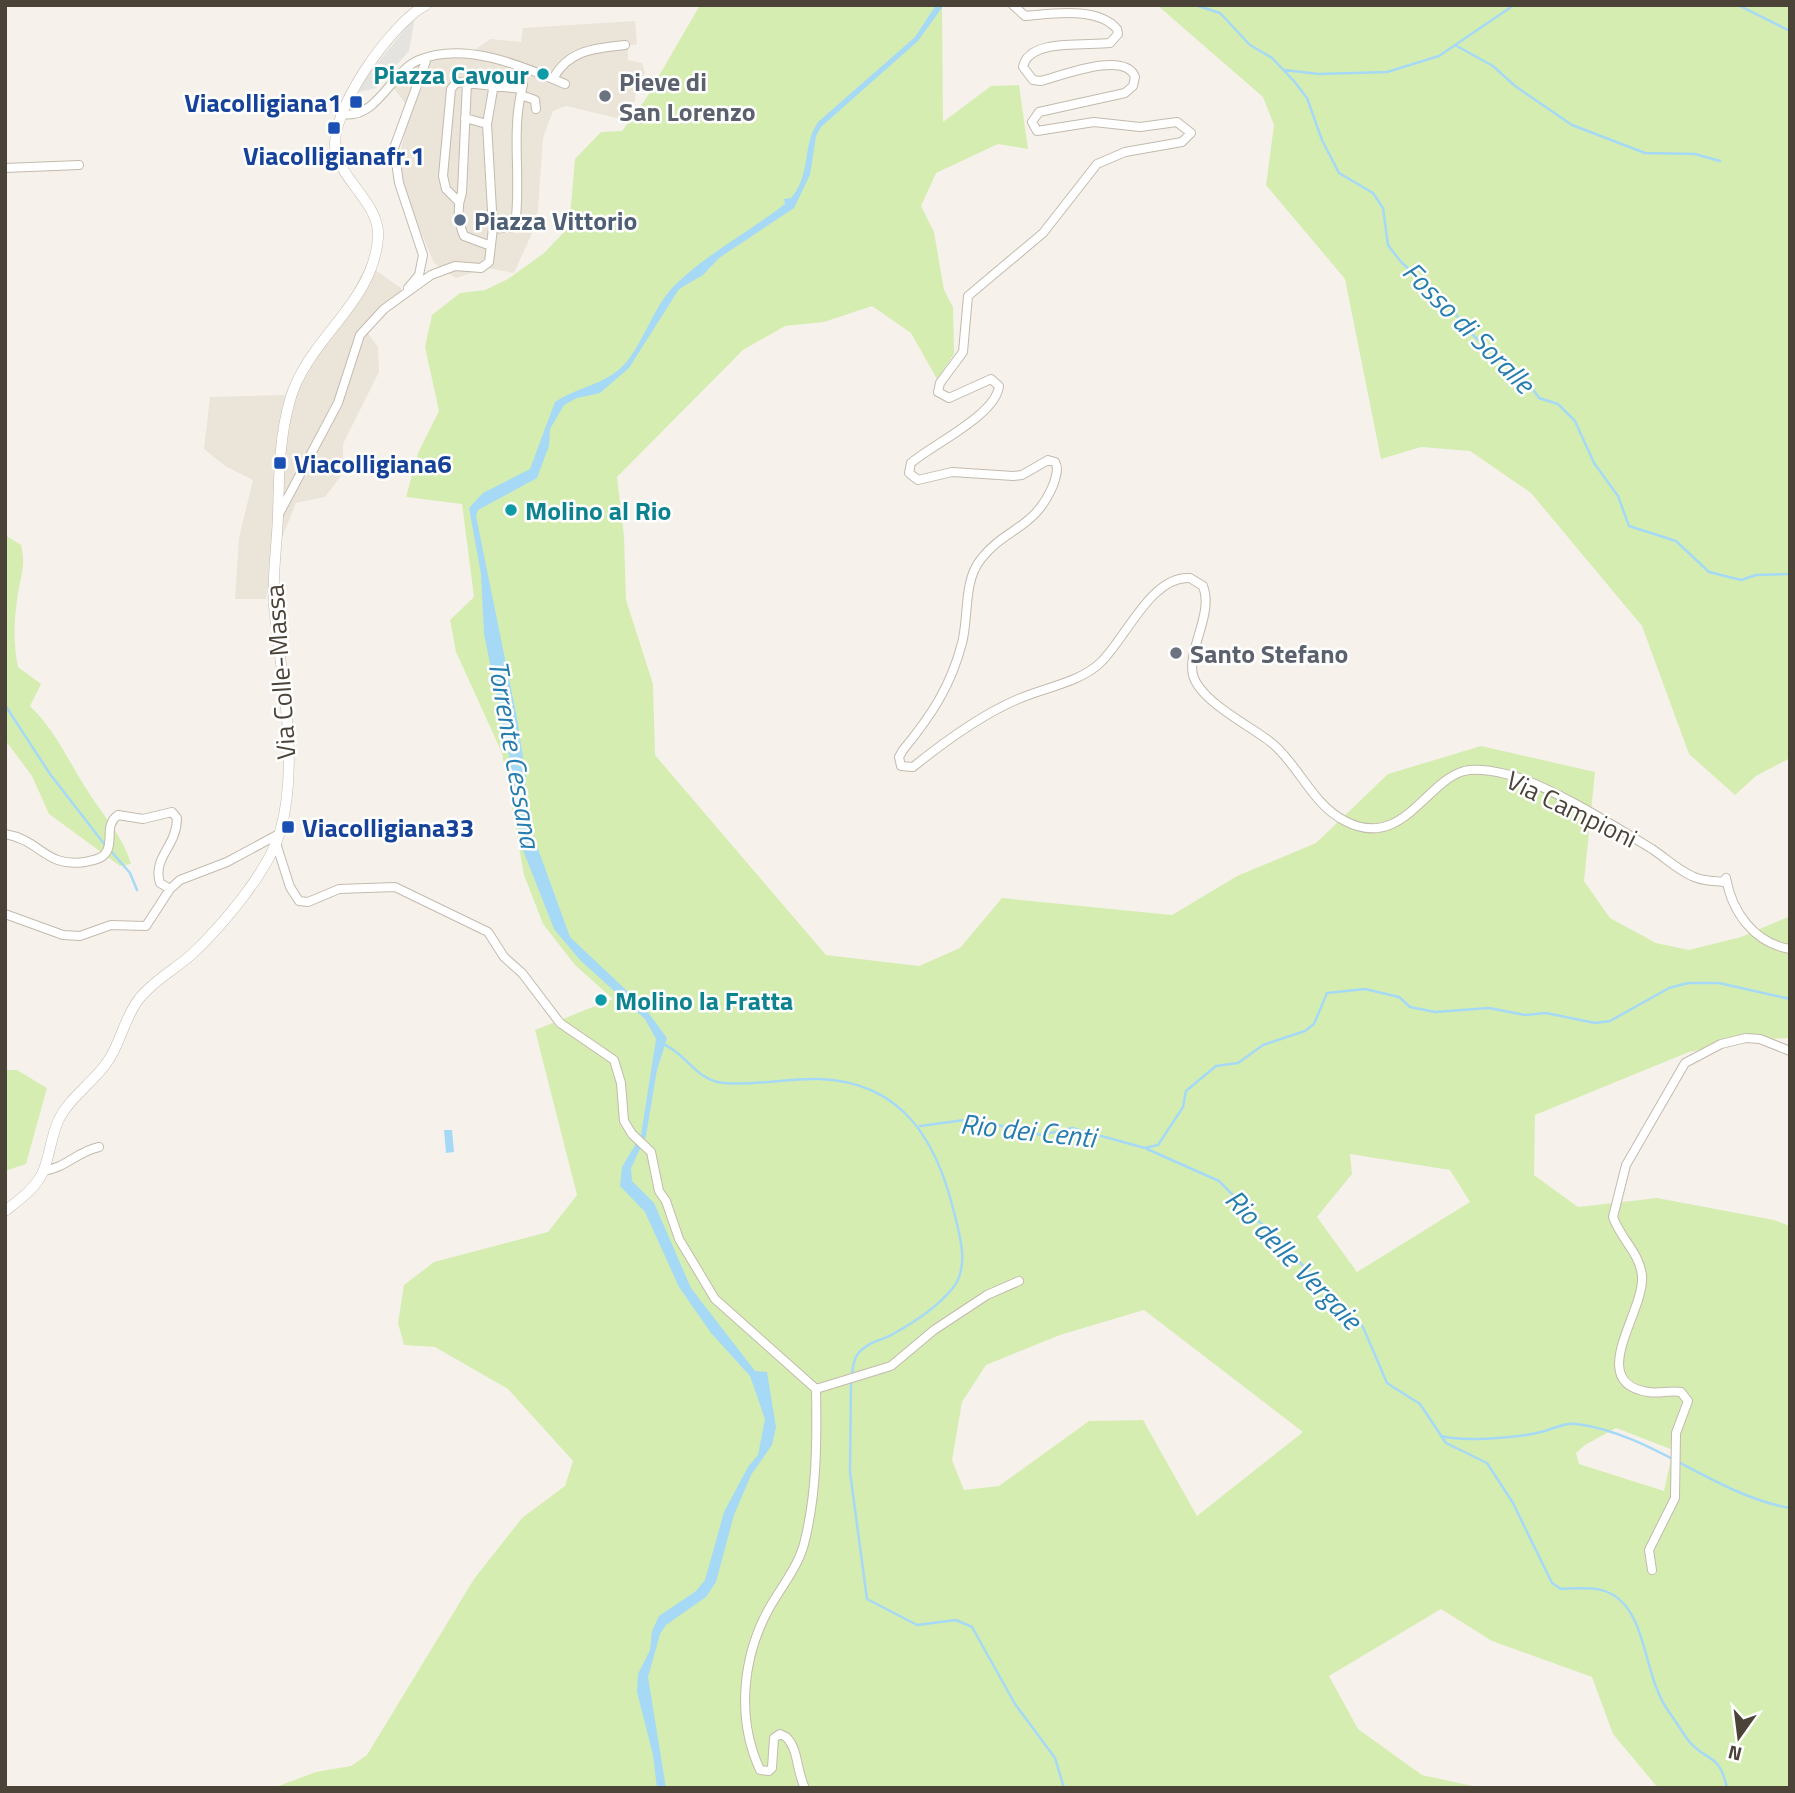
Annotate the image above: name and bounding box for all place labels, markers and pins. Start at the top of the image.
place label: Piazza Cavour [373,55,529,94]
place label: Pieve di San Lorenzo [619,62,756,131]
marker: Piazza Cavour [535,66,551,82]
place label: Viacolligiana1 [184,83,342,122]
marker: Pieve di San Lorenzo [597,88,613,104]
marker: Viacolligiana1 [348,94,364,110]
marker: Viacolligianafr.1 [326,120,342,136]
place label: Viacolligianafr.1 [243,136,425,175]
place label: Piazza Vittorio [474,201,637,240]
marker: Piazza Vittorio [452,212,468,228]
place label: Viacolligiana6 [294,444,452,483]
marker: Viacolligiana6 [272,455,288,471]
place label: Molino al Rio [525,491,671,530]
marker: Molino al Rio [503,502,519,518]
place label: Santo Stefano [1190,634,1348,673]
marker: Santo Stefano [1168,645,1184,661]
place label: Viacolligiana33 [302,808,474,847]
marker: Viacolligiana33 [280,819,296,835]
place label: Molino la Fratta [615,981,793,1020]
marker: Molino la Fratta [593,992,609,1008]

